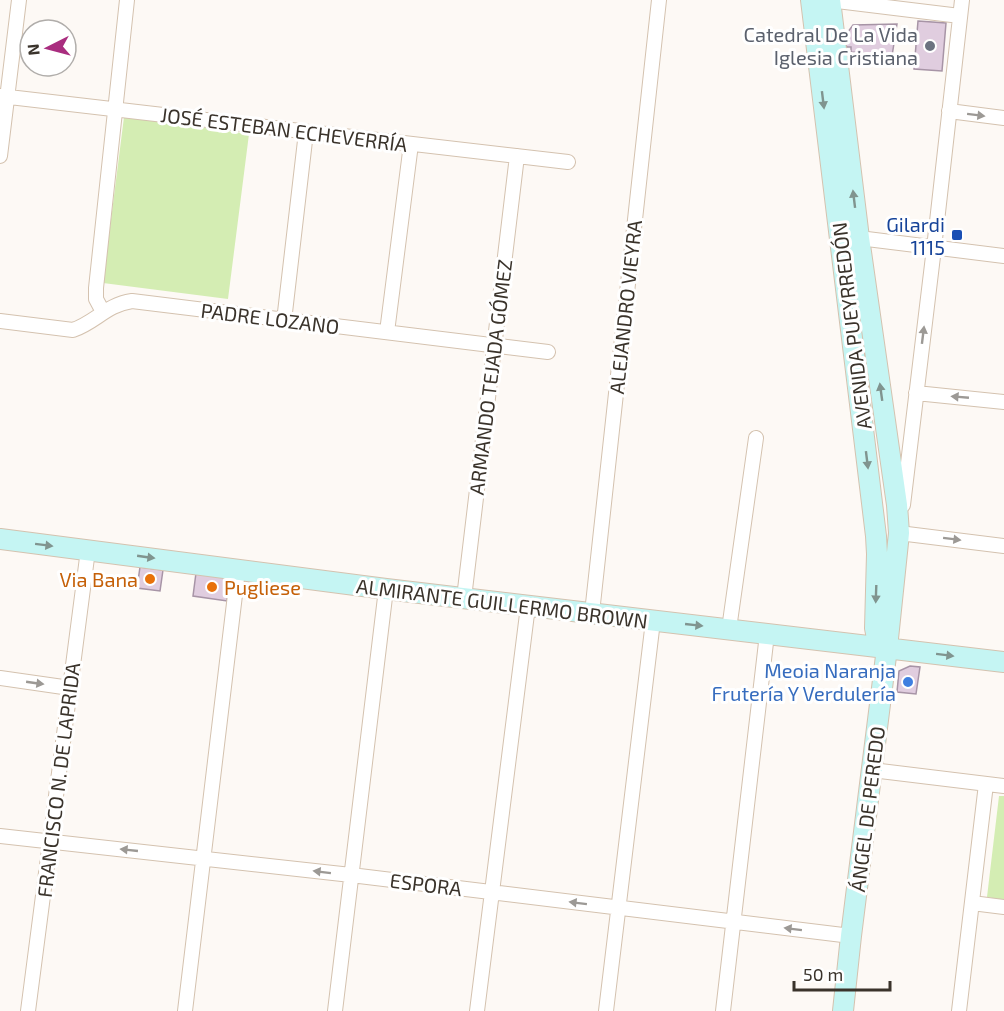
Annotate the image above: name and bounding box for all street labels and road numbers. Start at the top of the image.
street label: JOSÉ ESTEBAN ECHEVERRÍA [159,102,409,156]
street label: ALEJANDRO VIEYRA [604,218,646,395]
street label: AVENIDA PUEYRREDÓN [826,221,876,431]
street label: ARMANDO TEJADA GÓMEZ [464,258,516,496]
street label: PADRE LOZANO [199,298,341,338]
street label: ALMIRANTE GUILLERMO BROWN [355,573,649,633]
street label: FRANCISCO N. DE LAPRIDA [32,661,84,899]
street label: ÁNGEL DE PEREDO [845,725,889,893]
street label: ESPORA [389,868,464,900]

